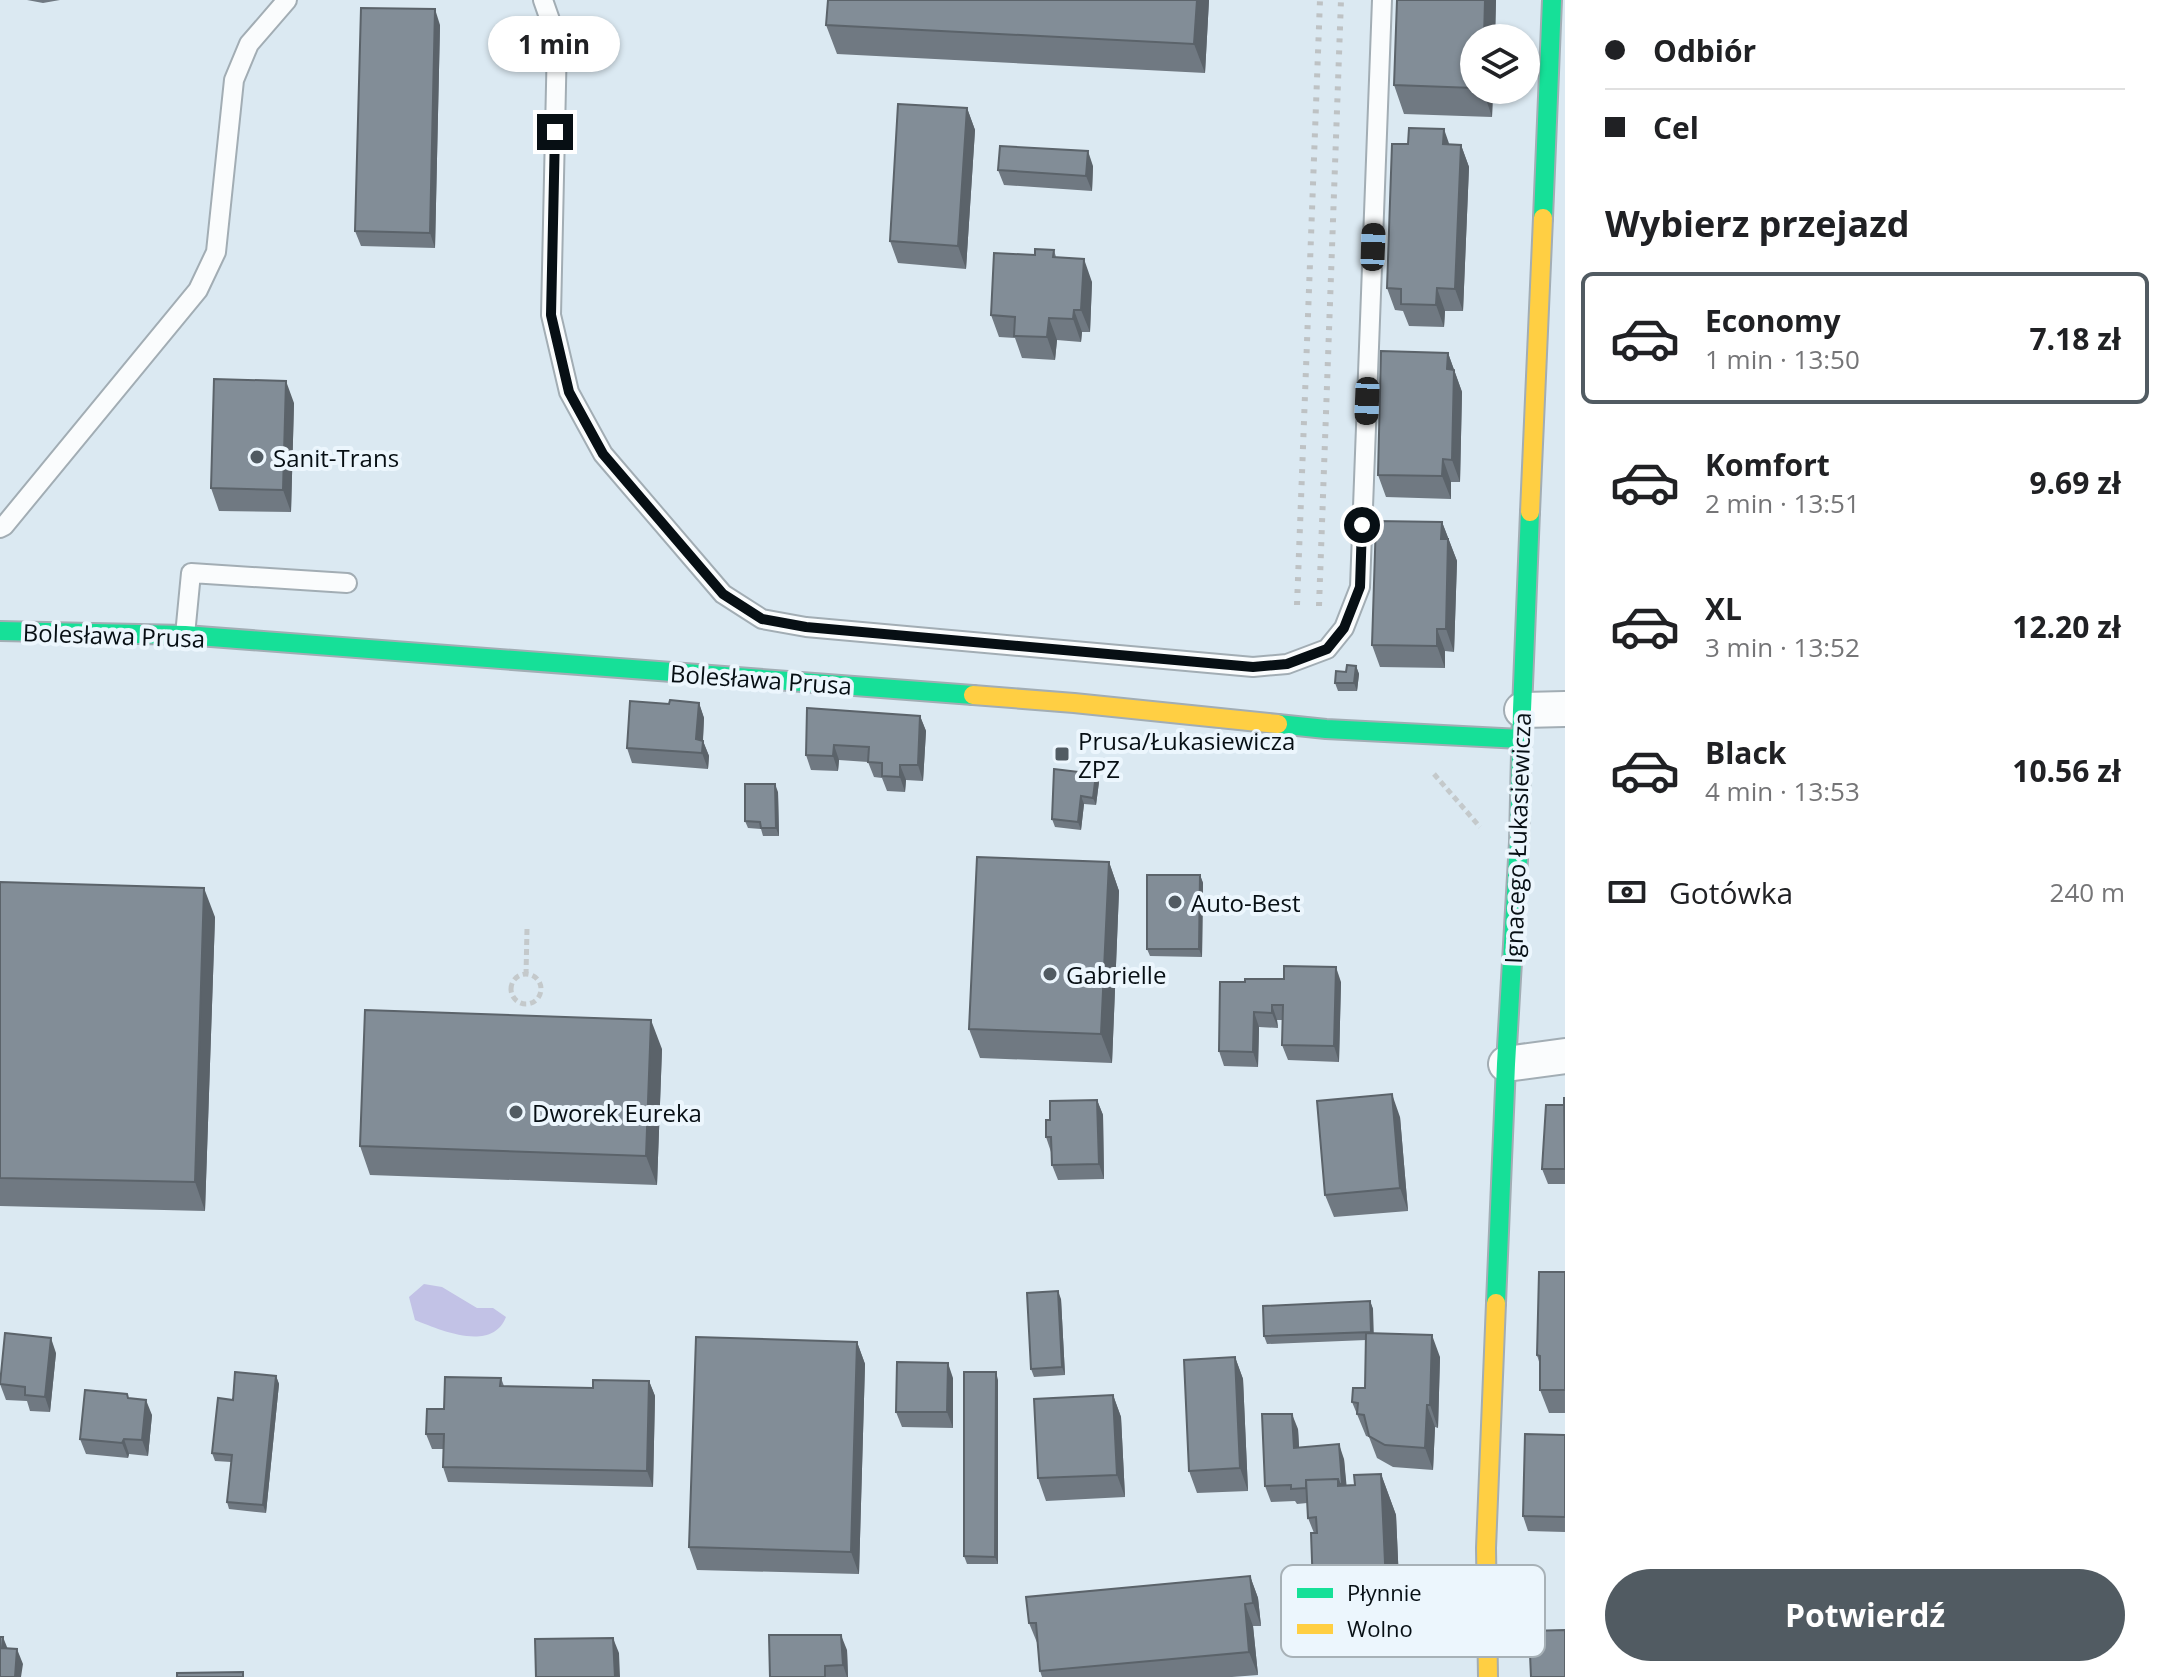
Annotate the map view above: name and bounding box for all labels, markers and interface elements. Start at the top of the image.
callout: 1 min [489,16,621,72]
map controls [1460,24,1540,104]
button: layers [1460,24,1540,104]
text: 1 min [518,26,590,62]
text: Odbiór [1653,30,1756,71]
text: Cel [1653,107,1699,148]
route end [537,114,573,150]
text: Wybierz przejazd [1605,199,1910,248]
car [1360,223,1386,271]
text: Economy [1705,300,1841,341]
icon: car [1609,302,1681,374]
text: 7.18 zł [2029,318,2121,359]
text: 1 min · 13:50 [1705,341,1860,377]
car [1354,377,1380,425]
place label: Sanit-Trans [273,441,399,474]
text: Komfort [1705,444,1830,485]
icon: car [1609,446,1681,518]
marker: Sanit-Trans [248,448,266,466]
text: 9.69 zł [2029,462,2121,503]
text: 2 min · 13:51 [1705,485,1860,521]
route start [1344,507,1380,543]
text: XL [1705,588,1742,629]
icon: car [1609,590,1681,662]
text: 12.20 zł [2012,606,2121,647]
street label: Bolesława Prusa [22,615,206,655]
text: 3 min · 13:52 [1705,629,1860,665]
street label: Bolesława Prusa [669,656,853,702]
street label: Ignacego Łukasiewicza [1496,712,1538,964]
place label: Prusa/Łukasiewicza ZPZ [1078,724,1295,785]
text: Black [1705,732,1786,773]
icon: car [1609,734,1681,806]
marker: Prusa/Łukasiewicza ZPZ [1053,745,1071,763]
text: 10.56 zł [2012,750,2121,791]
text: 4 min · 13:53 [1705,773,1860,809]
icon: cash [1605,870,1649,914]
text: Gotówka [1669,872,1793,913]
text: 240 m [2050,874,2125,910]
place label: Auto-Best [1191,886,1301,919]
marker: Auto-Best [1166,893,1184,911]
place label: Gabrielle [1066,958,1166,991]
marker: Gabrielle [1041,965,1059,983]
place label: Dworek Eureka [532,1096,702,1129]
marker: Dworek Eureka [507,1103,525,1121]
legend [1281,1565,1545,1657]
button: Potwierdź [1605,1569,2125,1661]
text: Płynnie [1347,1577,1422,1607]
text: Wolno [1347,1613,1413,1643]

